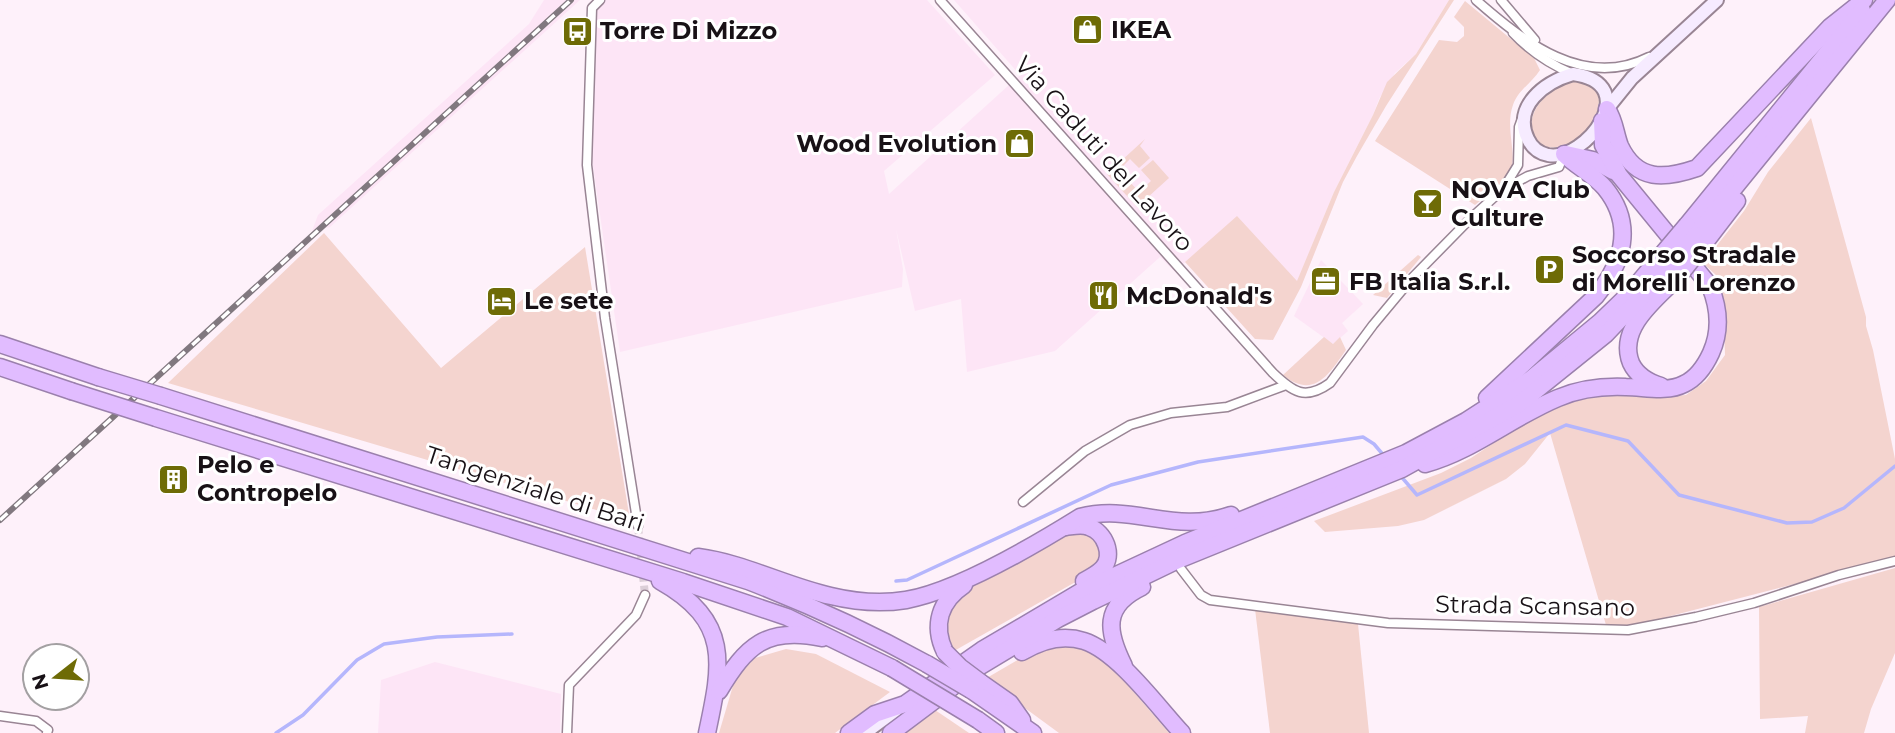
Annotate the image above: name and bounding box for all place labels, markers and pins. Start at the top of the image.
shop icon: IKEA [1071,13,1105,47]
bus stop icon: Torre Di Mizzo [560,14,594,48]
place label: IKEA [1111,15,1172,44]
place label: Torre Di Mizzo [600,16,777,45]
shop icon: Wood Evolution [1003,127,1037,161]
place label: Wood Evolution [796,129,997,158]
place label: NOVA Club Culture [1451,175,1590,232]
bar icon: NOVA Club Culture [1411,187,1445,221]
place label: Soccorso Stradale di Morelli Lorenzo [1572,240,1796,297]
parking icon: Soccorso Stradale di Morelli Lorenzo [1532,252,1566,286]
office icon: FB Italia S.r.l. [1309,265,1343,299]
place label: FB Italia S.r.l. [1349,267,1510,296]
restaurant icon: McDonald's [1086,279,1120,313]
place label: McDonald's [1126,281,1272,310]
hotel icon: Le sete [484,284,518,318]
place label: Le sete [524,286,613,315]
place label: Pelo e Contropelo [197,450,337,507]
building icon: Pelo e Contropelo [157,462,191,496]

